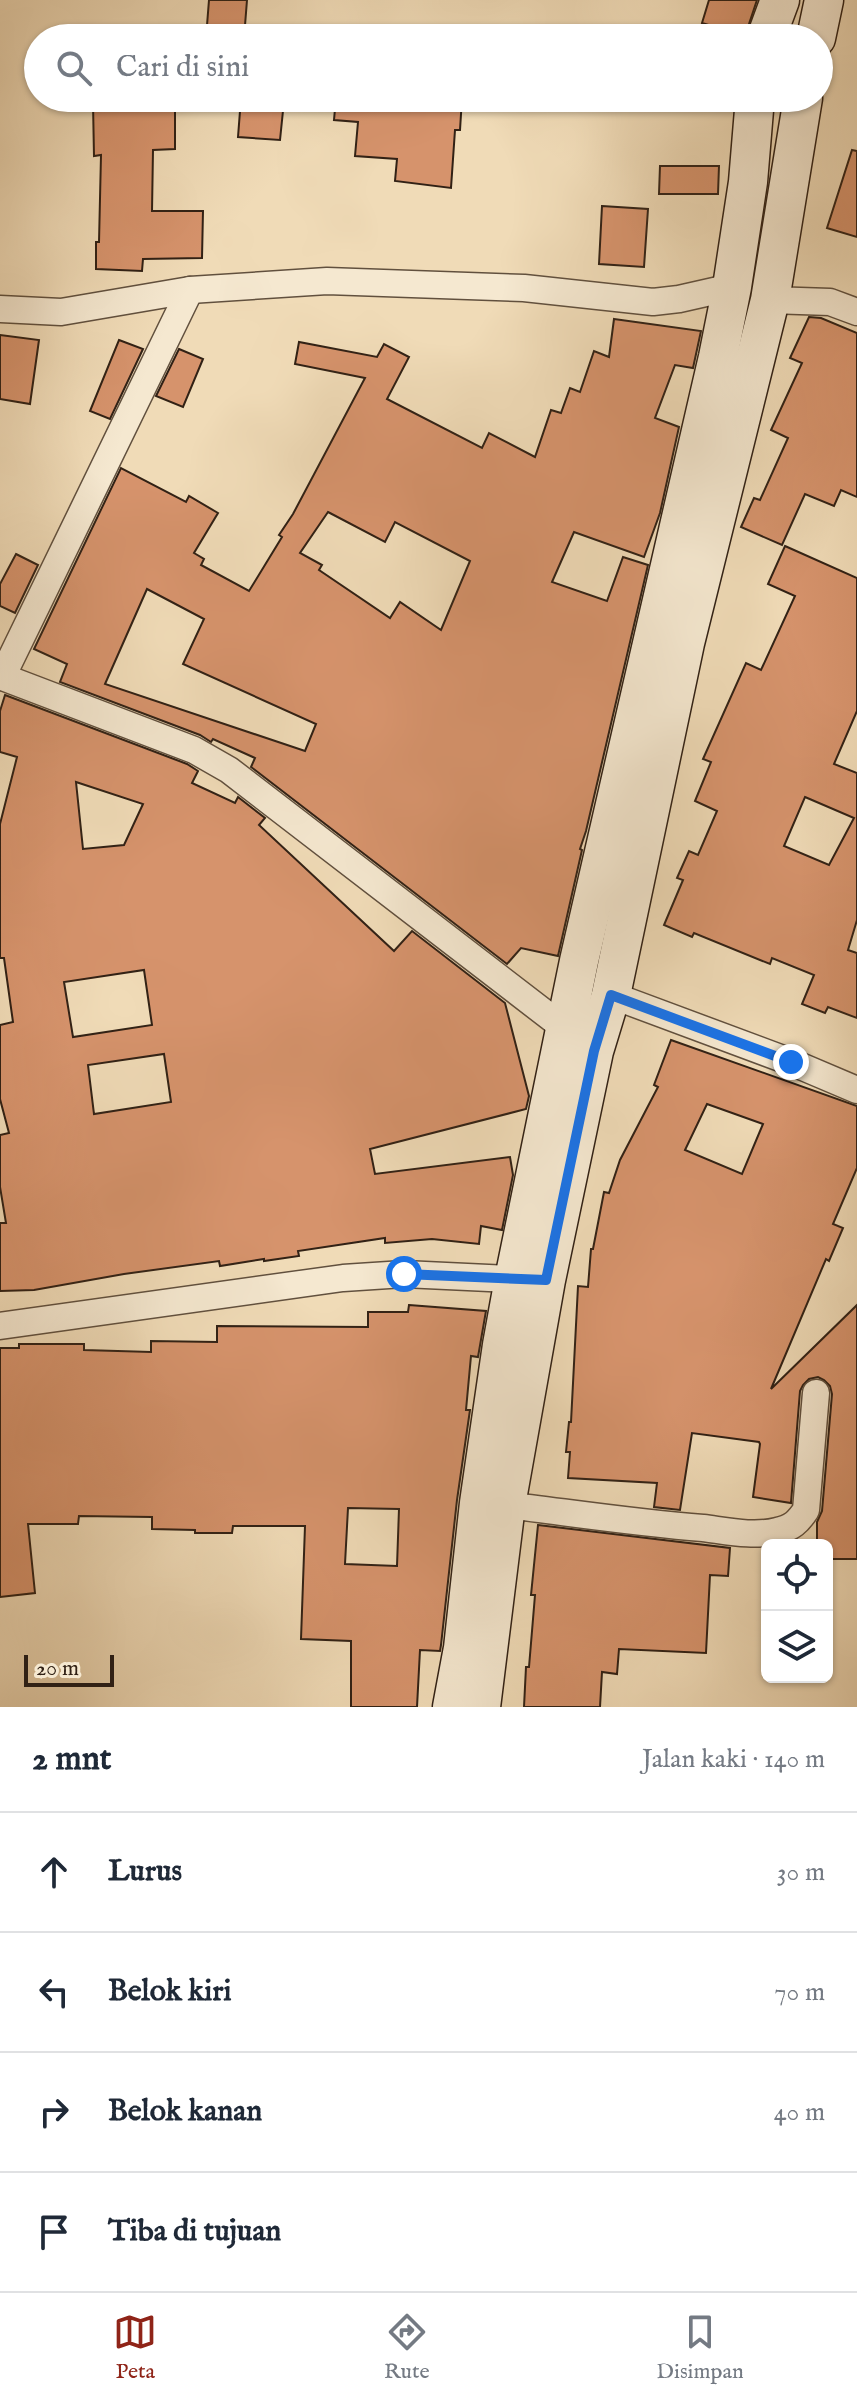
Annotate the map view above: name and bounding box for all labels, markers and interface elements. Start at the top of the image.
search box [24,24,833,112]
icon: search [52,46,96,90]
text: Cari di sini [116,49,249,87]
route end [773,1044,809,1080]
route start [386,1256,422,1292]
map controls [761,1539,833,1683]
button: locate [761,1539,833,1611]
button: layers [761,1611,833,1683]
scale bar [24,1651,114,1687]
text: 20 m [36,1655,79,1683]
text: 2 mnt [32,1738,111,1781]
text: Jalan kaki · 140 m [642,1743,825,1776]
icon: ahead [32,1850,76,1894]
text: Lurus [108,1853,182,1891]
text: 30 m [777,1856,825,1889]
icon: left [32,1970,76,2014]
text: Belok kiri [108,1973,231,2011]
text: 70 m [774,1976,825,2009]
icon: right [32,2090,76,2134]
text: Belok kanan [108,2093,262,2131]
text: 40 m [774,2096,825,2129]
icon: arrive [32,2210,76,2254]
text: Tiba di tujuan [108,2213,281,2251]
tab: Peta [113,2310,157,2386]
tab: Rute [384,2310,430,2386]
tab: Disimpan [656,2310,744,2386]

